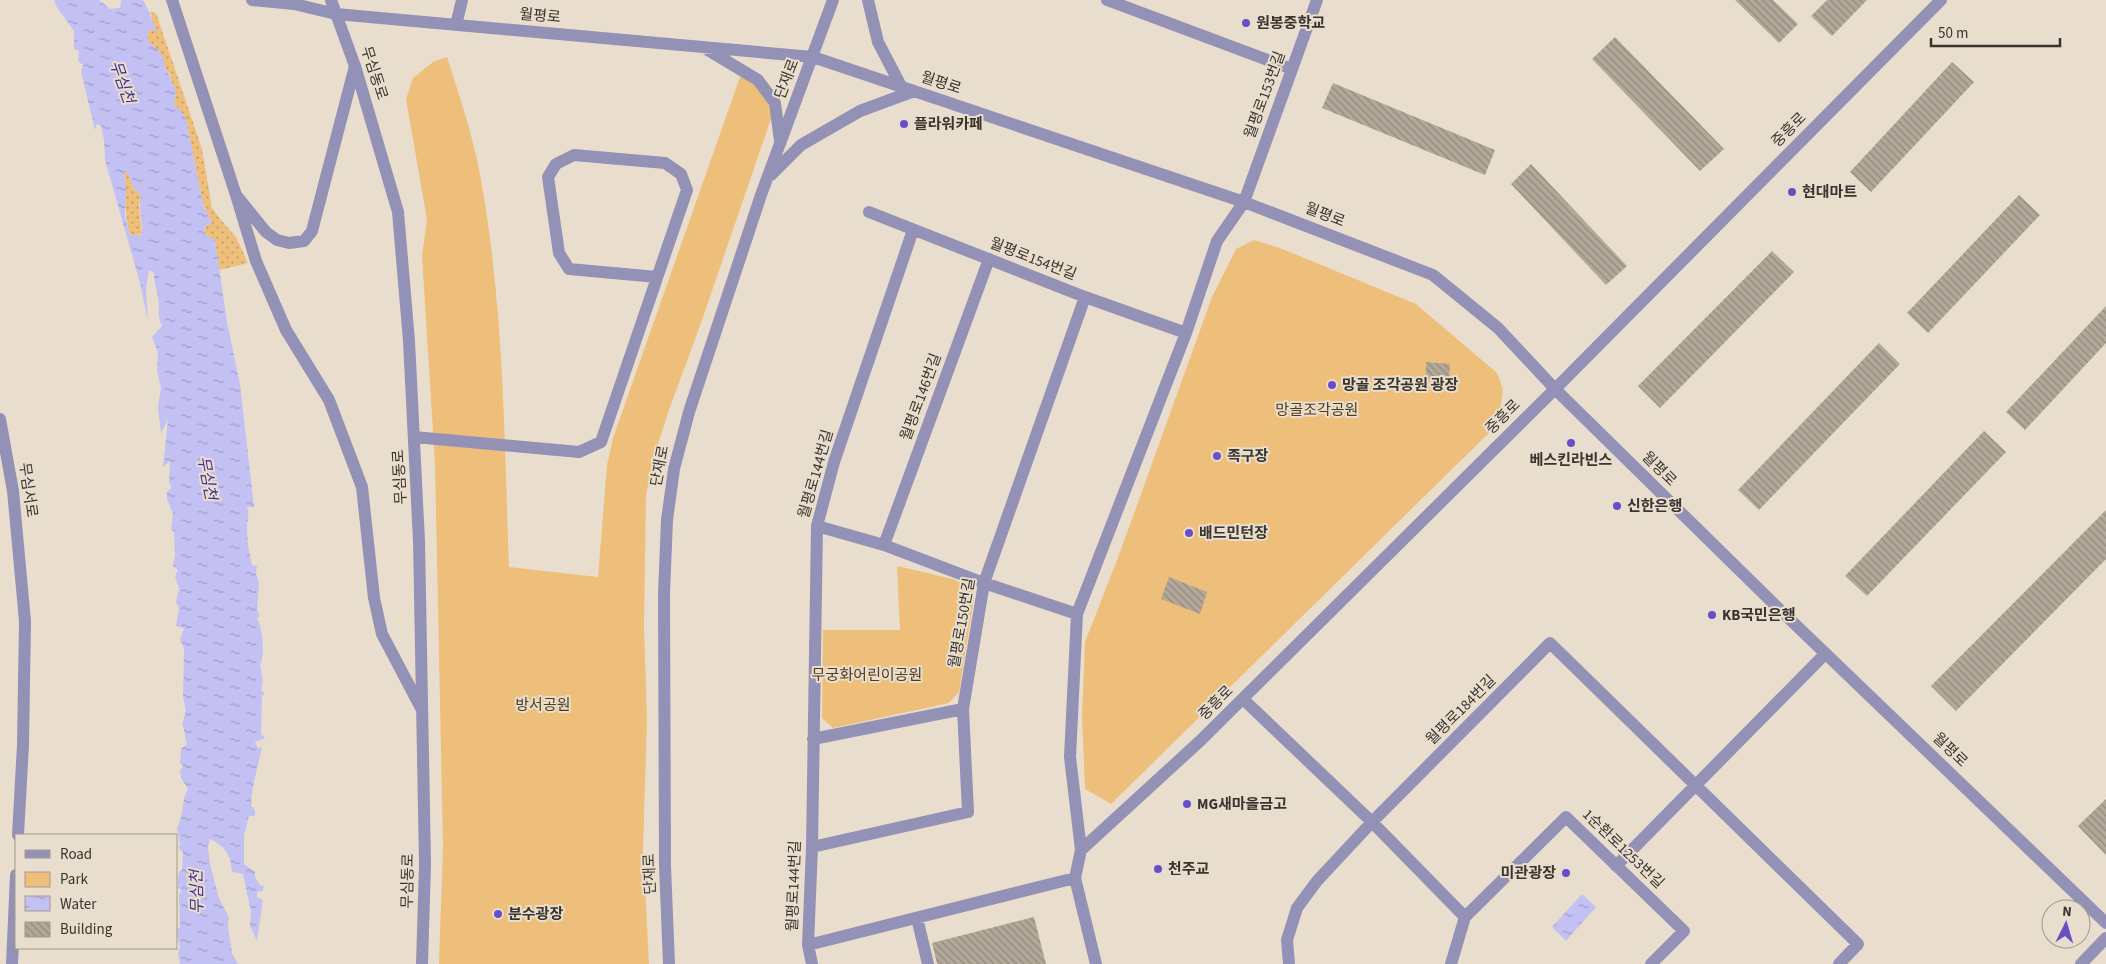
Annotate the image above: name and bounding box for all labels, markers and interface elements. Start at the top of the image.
street label: 월평로 [518,4,562,28]
place label: 원봉중학교 [1256,13,1325,34]
scale bar [1931,15,2060,47]
marker: 원봉중학교 [1240,17,1252,29]
text: 50 m [1938,23,1968,44]
street label: 무심동로 [355,44,393,102]
street label: 월평로153번길 [1240,48,1290,142]
street label: 단재로 [770,56,804,102]
water label: 무심천 [104,58,140,109]
street label: 월평로 [918,67,964,99]
street label: 중흥로 [1767,108,1811,152]
place label: 플라워카페 [914,114,983,135]
marker: 플라워카페 [898,118,910,130]
place label: 현대마트 [1802,182,1857,203]
marker: 현대마트 [1786,186,1798,198]
street label: 월평로 [1302,198,1348,232]
street label: 월평로154번길 [987,233,1079,285]
street label: 월평로146번길 [896,350,946,444]
place label: 망골 조각공원 광장 [1342,375,1459,396]
marker: 망골 조각공원 광장 [1326,379,1338,391]
street label: 중흥로 [1481,395,1525,439]
park label: 망골조각공원 [1276,400,1358,421]
street label: 월평로144번길 [793,427,839,521]
marker: 베스킨라빈스 [1565,437,1577,449]
street label: 단재로 [646,444,674,488]
place label: 족구장 [1227,446,1269,467]
street label: 월평로 [1637,447,1681,491]
street label: 무심동로 [388,449,412,505]
marker: 족구장 [1211,450,1223,462]
place label: 베스킨라빈스 [1530,450,1613,471]
water label: 무심천 [192,454,222,504]
street label: 무심서로 [14,461,42,519]
place label: 신한은행 [1627,496,1682,517]
marker: 신한은행 [1611,500,1623,512]
place label: 배드민턴장 [1199,523,1268,544]
marker: 배드민턴장 [1183,527,1195,539]
street label: 월평로150번길 [944,576,980,670]
place label: KB국민은행 [1722,605,1796,626]
marker: KB국민은행 [1706,609,1718,621]
park label: 무궁화어린이공원 [812,665,922,686]
street label: 월평로184번길 [1421,670,1501,750]
street label: 중흥로 [1194,681,1238,725]
park label: 방서공원 [515,695,571,716]
street label: 월평로 [1928,728,1972,772]
place label: MG새마을금고 [1197,794,1287,815]
marker: MG새마을금고 [1181,798,1193,810]
street label: 1순환로1253번길 [1577,805,1669,893]
legend [15,834,178,949]
street label: 월평로144번길 [782,840,806,932]
text: Road [60,844,92,865]
street label: 무심동로 [397,853,419,909]
street label: 단재로 [639,853,661,895]
place label: 천주교 [1168,859,1210,880]
marker: 천주교 [1152,863,1164,875]
place label: 미관광장 [1501,863,1556,884]
water label: 무심천 [186,867,208,914]
marker: 미관광장 [1560,867,1572,879]
text: Park [60,869,89,890]
text: Water [60,894,97,915]
north arrow [2041,899,2091,949]
text: N [2062,902,2073,922]
place label: 분수광장 [508,904,563,925]
marker: 분수광장 [492,908,504,920]
text: Building [60,919,113,940]

